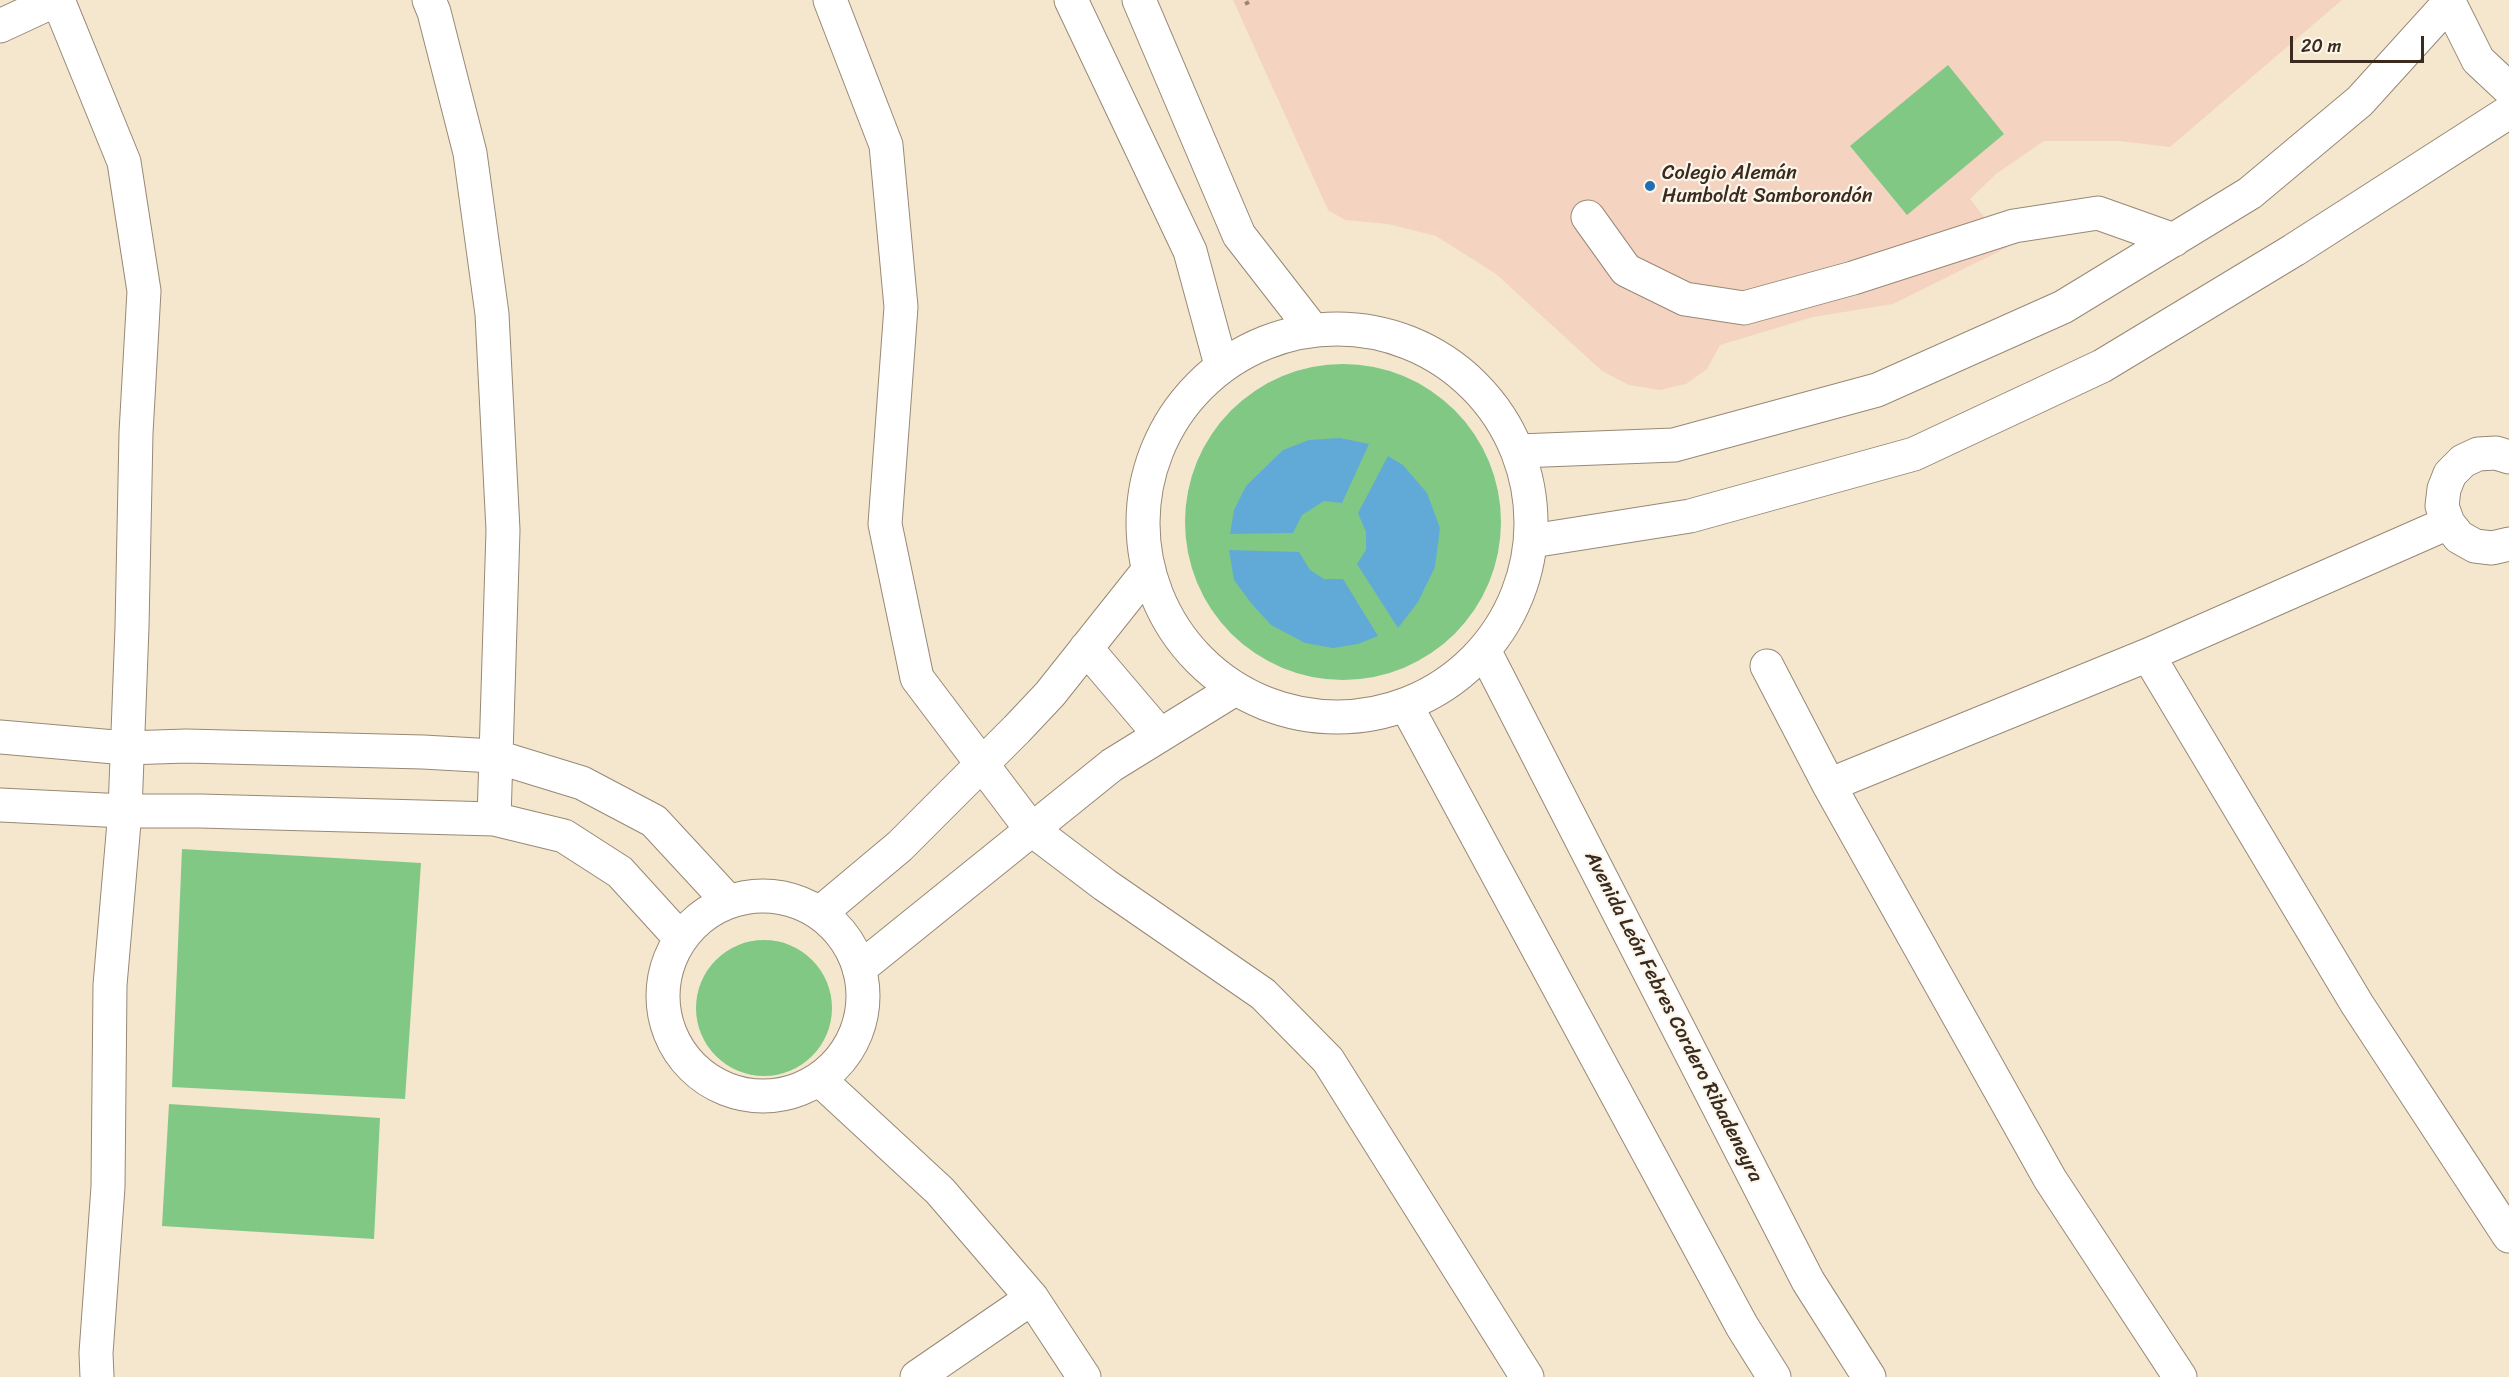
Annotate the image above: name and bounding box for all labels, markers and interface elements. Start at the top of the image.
scale bar [2293,24,2426,62]
text: 20 m [2301,30,2341,62]
place label: Colegio Alemán Humboldt Samborondón [1662,162,1872,209]
marker: Colegio Alemán Humboldt Samborondón [1643,179,1657,193]
street label: Avenida León Febres Cordero Ribadeneyra [1579,848,1767,1186]

